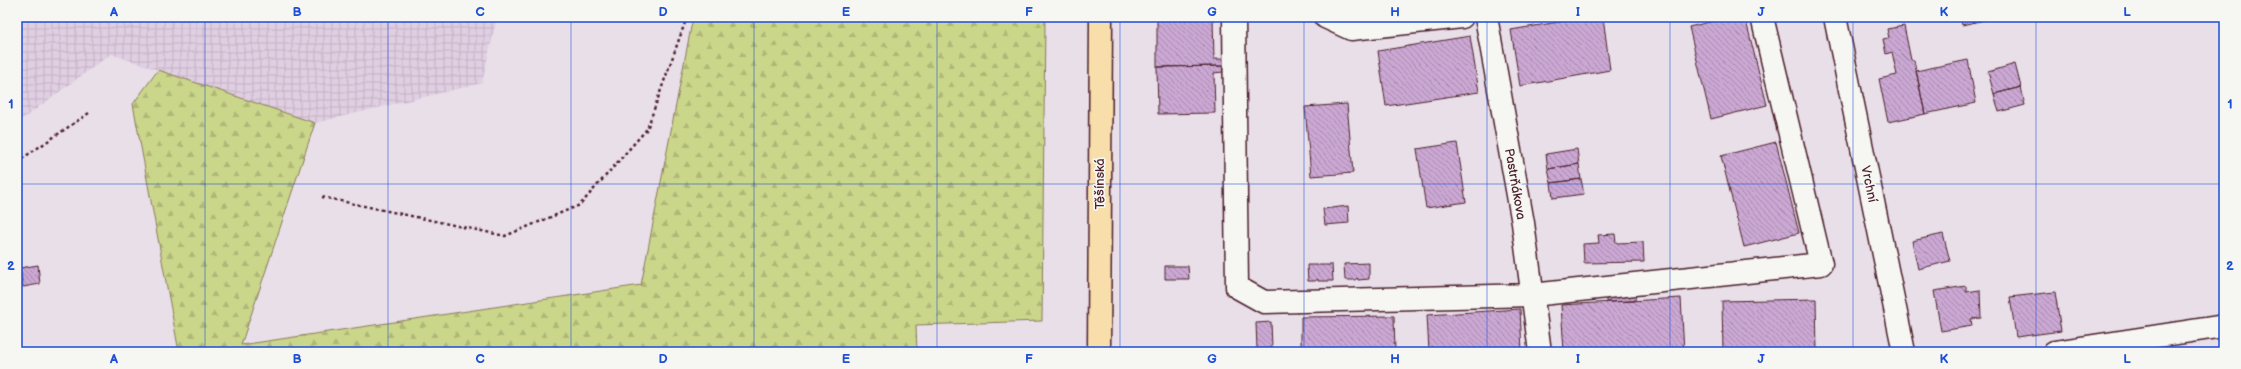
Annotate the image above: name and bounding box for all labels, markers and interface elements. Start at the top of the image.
text: A [109,4,118,20]
text: B [292,4,302,20]
text: C [475,4,485,20]
text: D [658,4,668,20]
text: E [842,4,851,20]
text: F [1025,4,1033,20]
text: G [1207,4,1217,20]
text: H [1390,4,1400,20]
text: I [1576,4,1580,20]
text: J [1757,4,1765,20]
text: K [1940,4,1949,20]
text: L [2123,4,2131,20]
text: 1 [8,96,14,112]
text: 1 [2227,96,2233,112]
street label: Pastrňákova [1501,147,1529,221]
street label: Těšínská [1092,158,1108,210]
street label: Vrchní [1857,164,1881,205]
text: 2 [7,258,15,274]
text: 2 [2226,258,2234,274]
text: A [109,351,118,367]
text: B [292,351,302,367]
text: C [475,351,485,367]
text: D [658,351,668,367]
text: E [842,351,851,367]
text: F [1025,351,1033,367]
text: G [1207,351,1217,367]
text: H [1390,351,1400,367]
text: I [1576,351,1580,367]
text: J [1757,351,1765,367]
text: K [1940,351,1949,367]
text: L [2123,351,2131,367]

